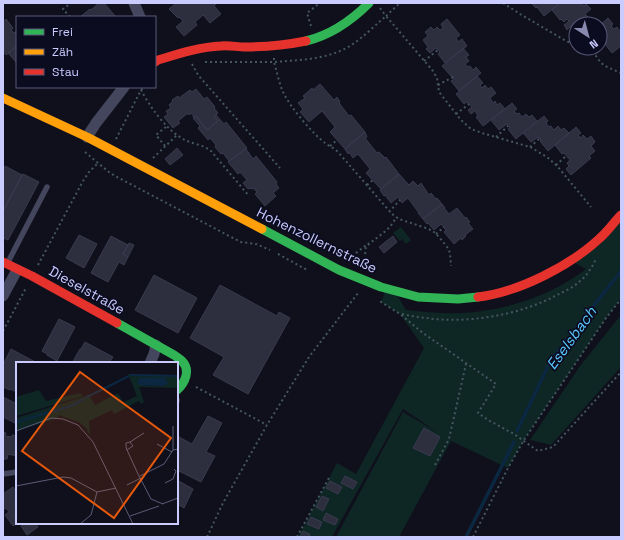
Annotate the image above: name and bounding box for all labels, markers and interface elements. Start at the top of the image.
legend [16,16,156,88]
north arrow [568,16,608,56]
text: Frei [52,24,73,40]
text: N [587,36,601,52]
text: Zäh [52,44,73,60]
text: Stau [52,64,79,80]
street label: Hohenzollernstraße [254,203,380,277]
street label: Dieselstraße [46,262,128,318]
water label: Eselsbach [542,302,601,373]
inset map [16,362,178,524]

